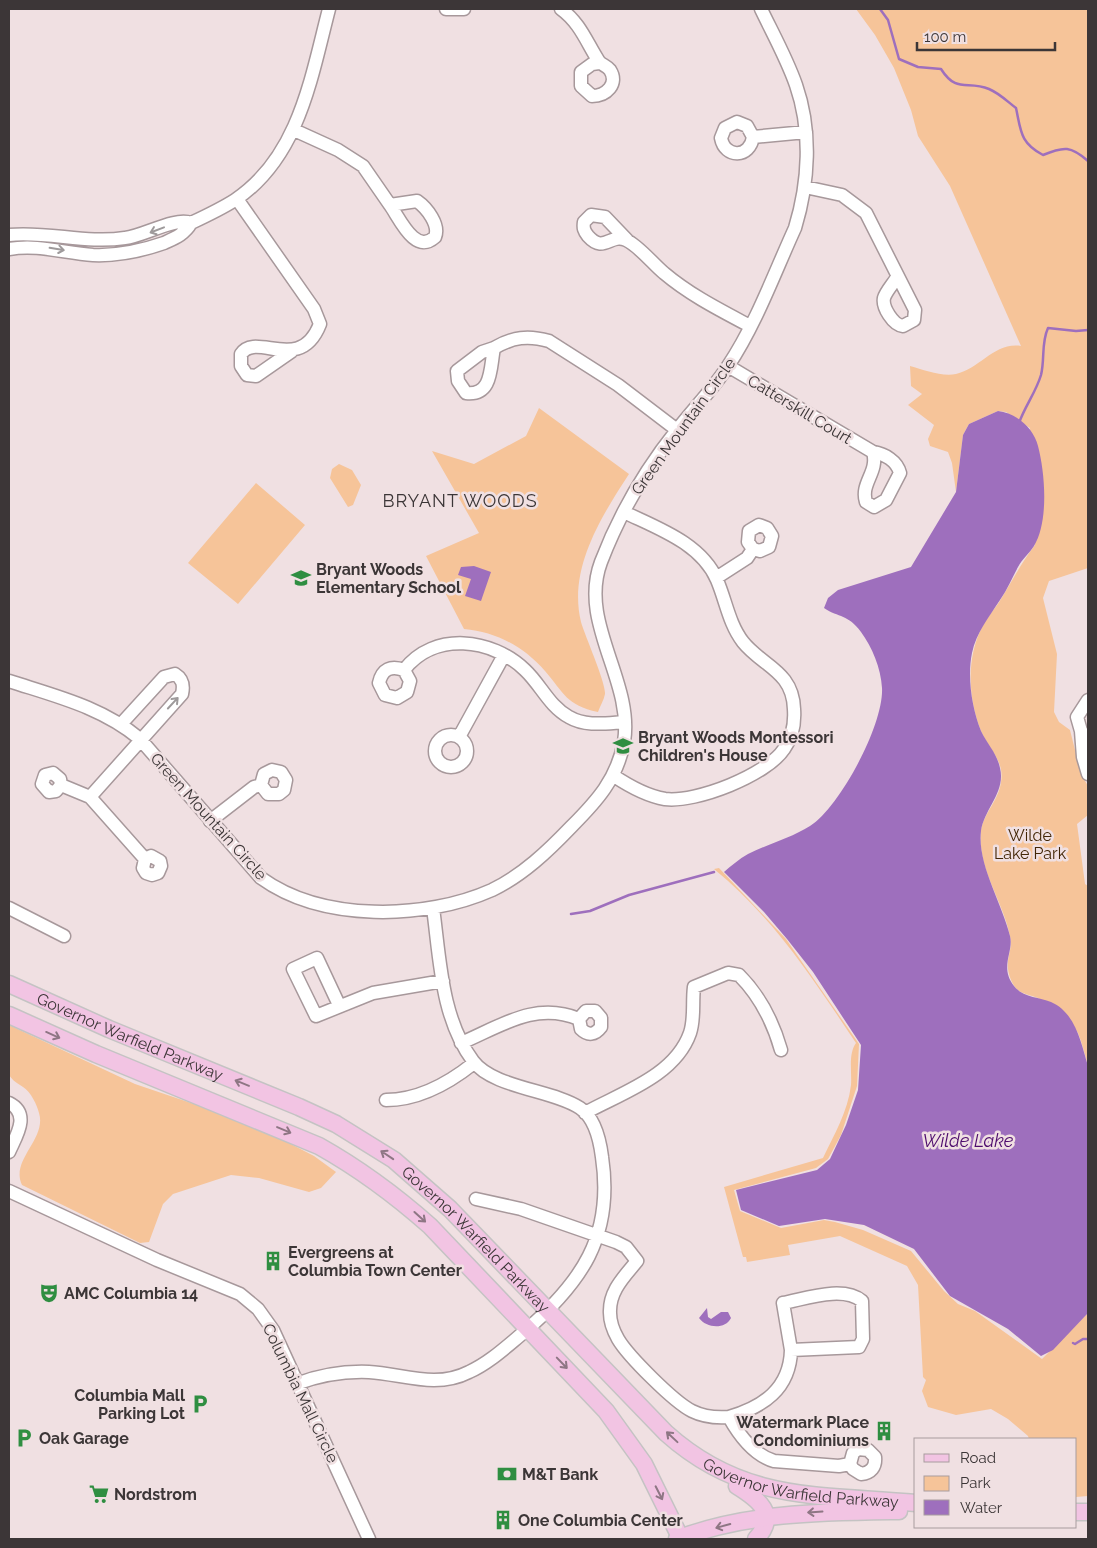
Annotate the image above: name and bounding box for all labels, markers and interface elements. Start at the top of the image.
scale bar [917,20,1054,52]
text: 100 m [924,28,966,46]
one-way arrow [150,226,165,235]
one-way arrow [49,244,65,254]
street label: Green Mountain Circle [627,354,739,498]
street label: Catterskill Court [744,371,856,448]
district label: BRYANT WOODS [382,490,538,511]
place label: Bryant Woods Elementary School [316,560,462,597]
school or university icon: Bryant Woods Elementary School [290,567,312,589]
one-way arrow [167,697,179,710]
place label: Bryant Woods Montessori Children's House [638,728,834,765]
school or university icon: Bryant Woods Montessori Children's House [612,735,634,757]
street label: Green Mountain Circle [147,749,271,884]
park label: Wilde Lake Park [994,826,1067,863]
street label: Governor Warfield Parkway [34,989,226,1085]
one-way arrow [45,1031,60,1041]
one-way arrow [235,1078,250,1088]
one-way arrow [276,1126,291,1135]
water label: Wilde Lake [923,1130,1014,1151]
one-way arrow [380,1150,394,1160]
street label: Governor Warfield Parkway [398,1162,554,1317]
one-way arrow [414,1212,427,1223]
place label: Evergreens at Columbia Town Center [288,1243,462,1280]
building icon: Evergreens at Columbia Town Center [262,1250,284,1272]
theatre icon: AMC Columbia 14 [38,1282,60,1304]
place label: AMC Columbia 14 [64,1284,198,1303]
street label: Columbia Mall Circle [259,1321,343,1466]
one-way arrow [556,1357,568,1370]
place label: Columbia Mall Parking Lot [74,1386,186,1423]
parking icon: Columbia Mall Parking Lot [189,1393,211,1415]
place label: Watermark Place Condominiums [736,1413,869,1450]
building icon: Watermark Place Condominiums [873,1420,895,1442]
parking icon: Oak Garage [13,1427,35,1449]
place label: Oak Garage [39,1429,129,1448]
one-way arrow [665,1432,678,1443]
legend [914,1438,1077,1528]
text: Road [960,1449,996,1467]
street label: Governor Warfield Parkway [700,1454,900,1512]
bank icon: M&T Bank [496,1463,518,1485]
place label: M&T Bank [522,1465,598,1484]
text: Park [960,1474,991,1492]
supermarket icon: Nordstrom [88,1483,110,1505]
place label: Nordstrom [114,1485,197,1504]
one-way arrow [655,1485,664,1500]
text: Water [960,1499,1003,1517]
one-way arrow [807,1508,823,1517]
building icon: One Columbia Center [492,1509,514,1531]
place label: One Columbia Center [518,1511,683,1530]
one-way arrow [715,1522,731,1531]

